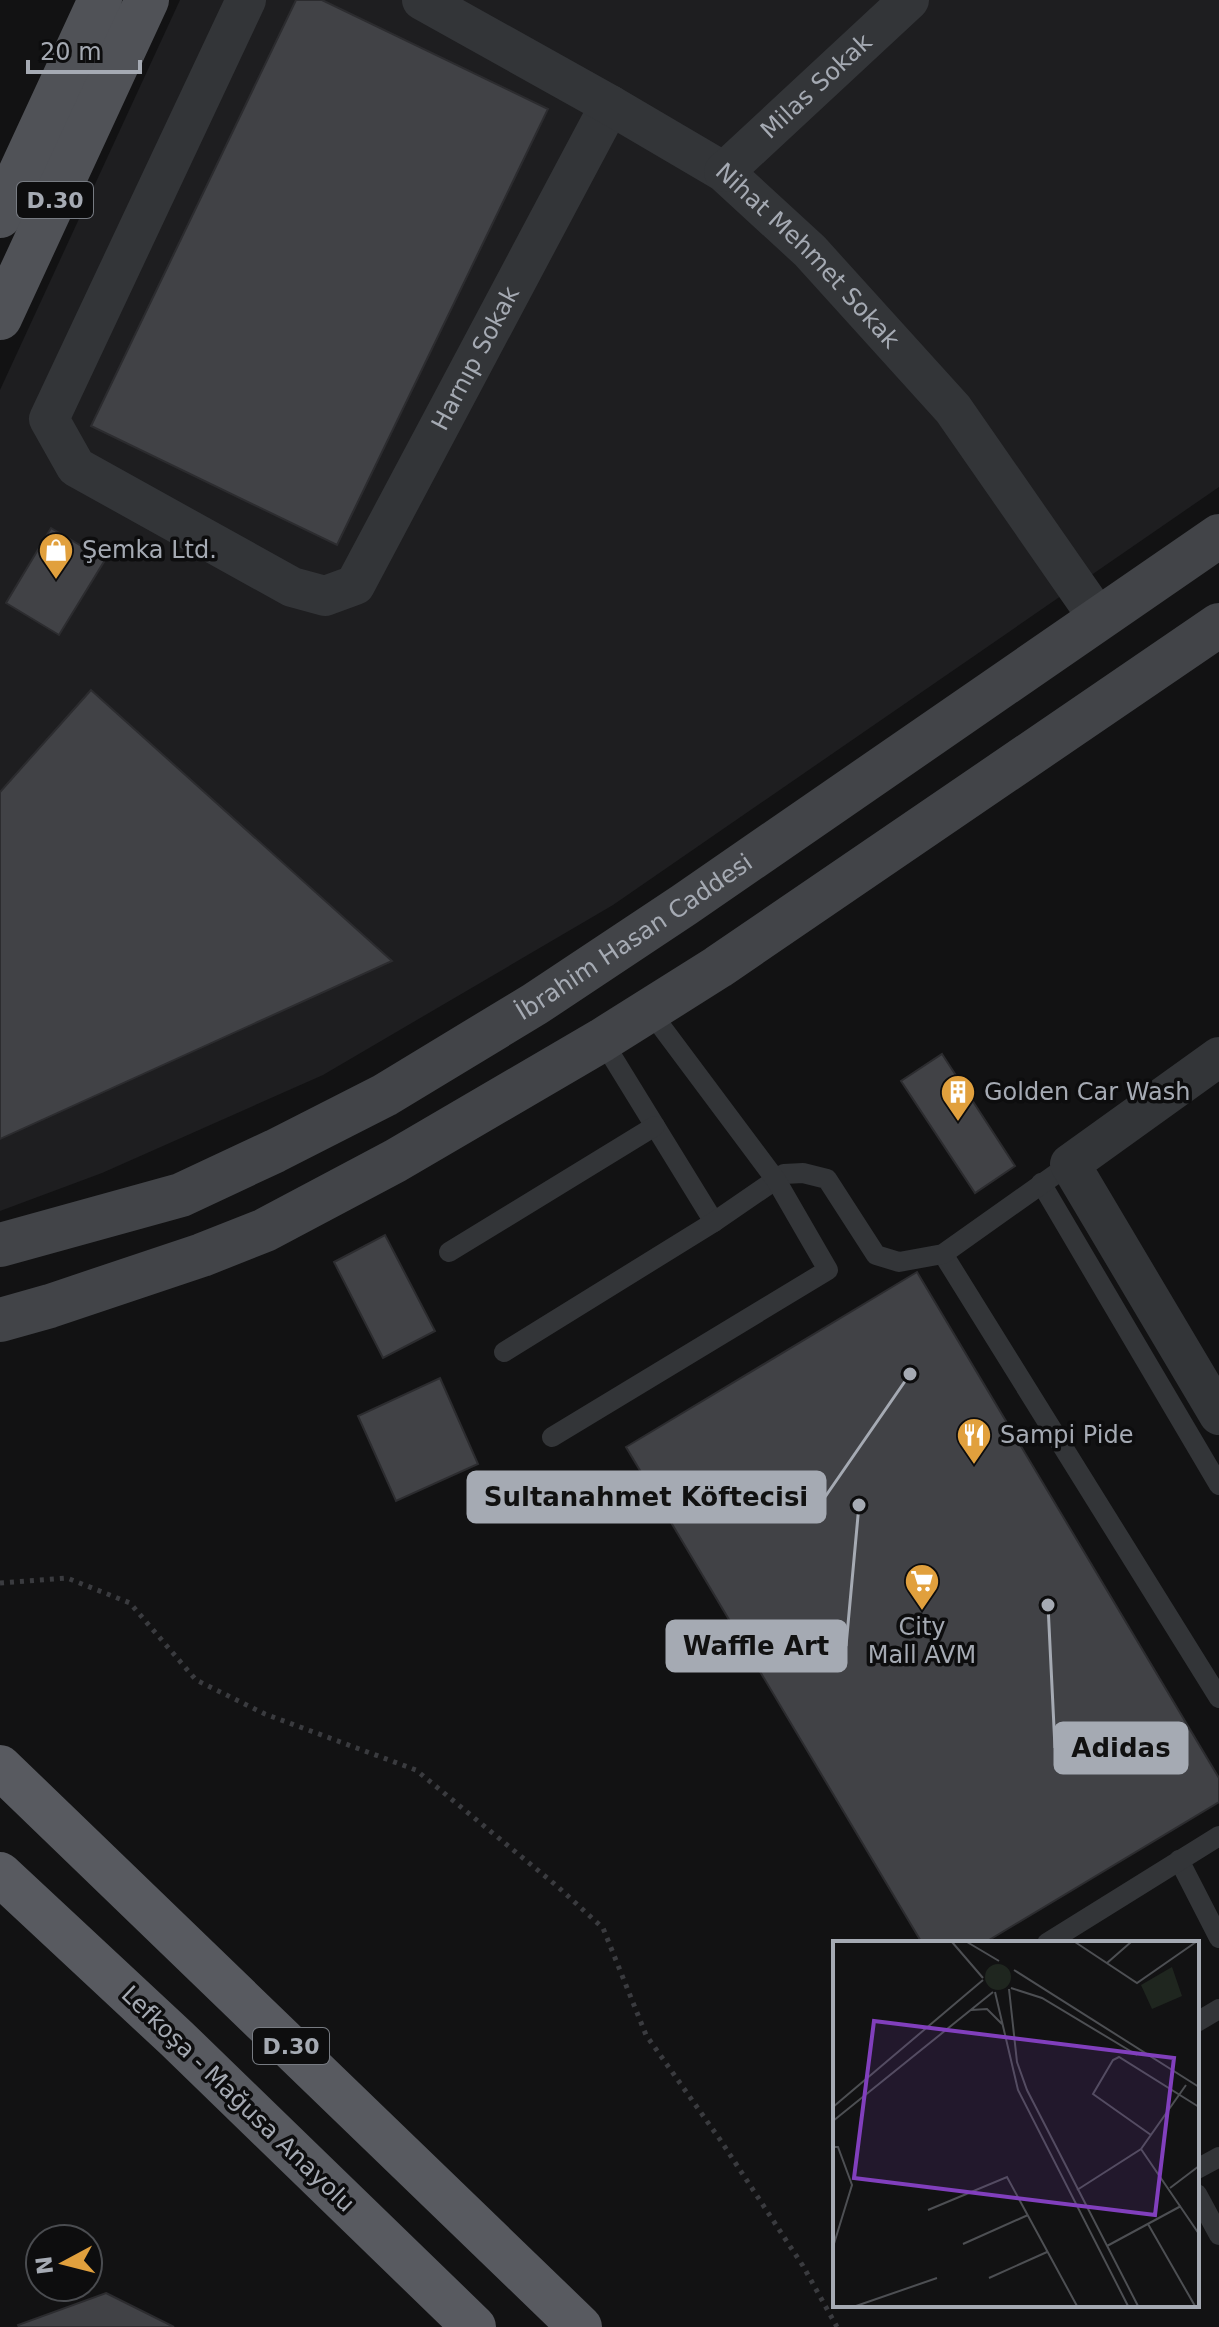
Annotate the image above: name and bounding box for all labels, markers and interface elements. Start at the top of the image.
scale bar [28,24,140,74]
street label: Milas Sokak [755,28,878,144]
text: 20 m [40,38,102,66]
street label: Nihat Mehmet Sokak [710,157,905,354]
road number: D.30 [17,182,93,218]
street label: Harnıp Sokak [426,281,525,435]
shop icon: Şemka Ltd. [37,531,75,581]
place label: Şemka Ltd. [82,536,217,564]
street label: İbrahim Hasan Caddesi [510,848,758,1026]
building icon: Golden Car Wash [939,1073,977,1123]
place label: Golden Car Wash [984,1078,1190,1106]
restaurant icon: Sampi Pide [955,1416,993,1466]
place label: Sampi Pide [1000,1421,1133,1449]
callout: Sultanahmet Köftecisi [468,1472,825,1522]
text: Sultanahmet Köftecisi [484,1482,808,1512]
supermarket icon: City Mall AVM [903,1562,941,1612]
place label: City Mall AVM [868,1613,976,1669]
callout: Waffle Art [667,1621,846,1671]
text: Waffle Art [683,1631,829,1661]
callout: Adidas [1055,1723,1187,1773]
text: Adidas [1071,1733,1171,1763]
inset map [833,1941,1199,2307]
street label: Lefkoşa - Mağusa Anayolu [116,1980,360,2218]
road number: D.30 [253,2028,329,2064]
north arrow [24,2223,104,2303]
text: N [31,2255,58,2276]

